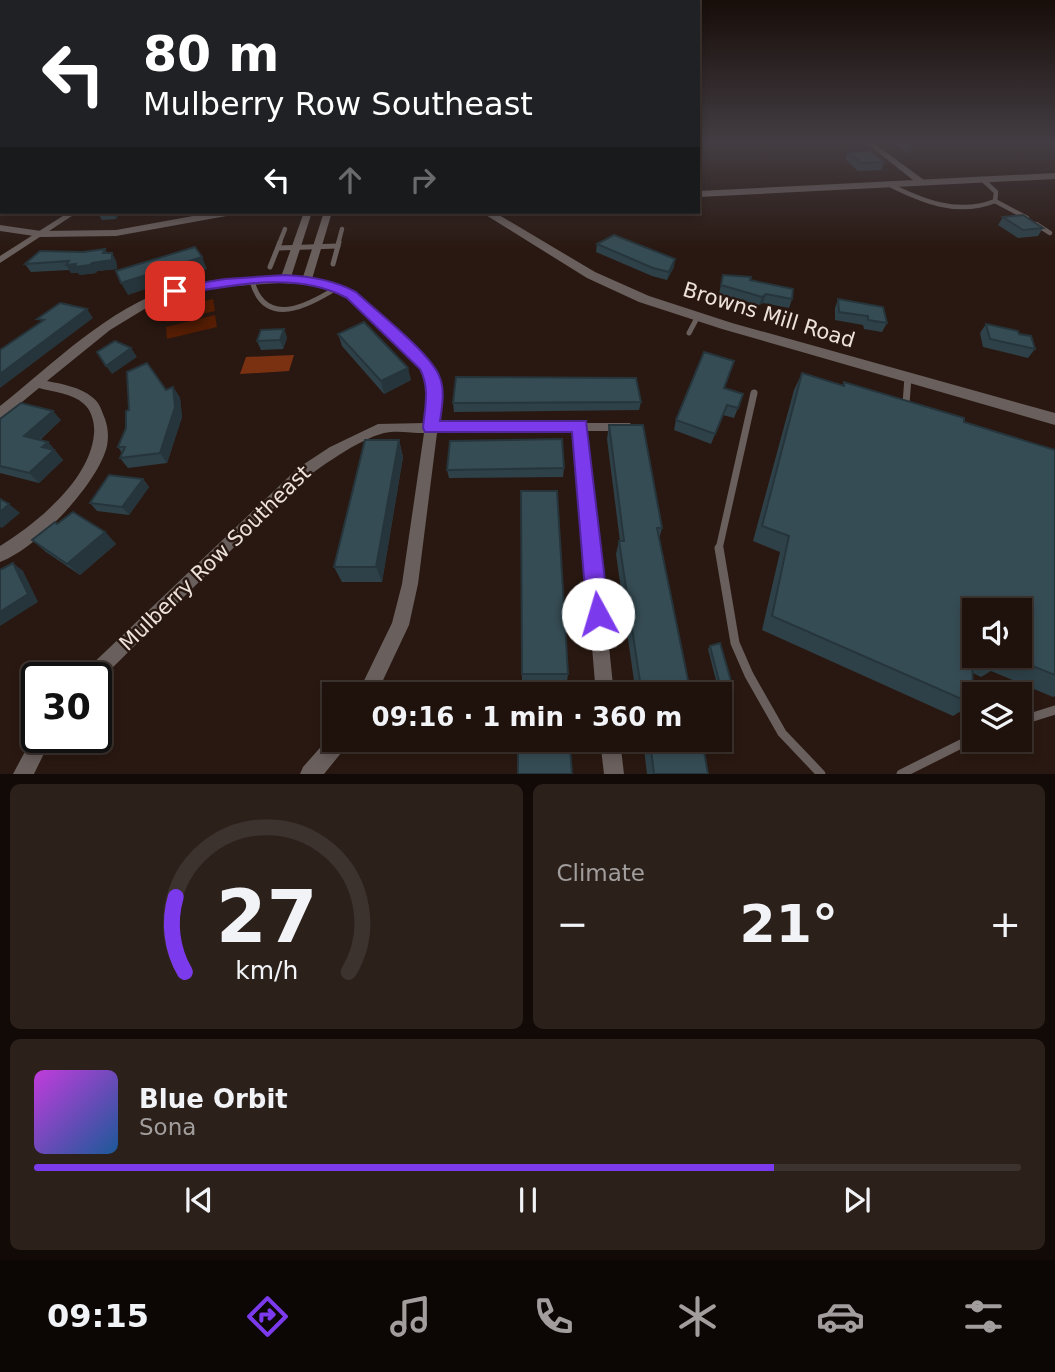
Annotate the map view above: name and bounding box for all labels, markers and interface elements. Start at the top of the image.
text: 80 m [143,26,279,83]
icon: left [28,28,119,119]
text: Mulberry Row Southeast [143,85,533,123]
icon: left [258,161,296,199]
icon: ahead [331,161,369,199]
icon: right [404,161,442,199]
pin [145,261,205,321]
icon: arrive [156,272,194,310]
street label: Browns Mill Road [680,277,858,353]
street label: Mulberry Row Southeast [115,461,315,655]
position arrow [561,577,635,651]
map controls [962,598,1032,752]
button: sound [962,598,1032,668]
speed limit sign: 30 [21,662,112,753]
button: layers [962,682,1032,752]
text: 09:16 · 1 min · 360 m [372,702,682,732]
text: Climate [557,860,645,886]
text: 27 [216,875,317,960]
text: 21° [740,894,838,954]
text: − [557,902,588,946]
text: + [989,902,1021,946]
text: km/h [235,956,298,985]
text: Blue Orbit [139,1084,288,1114]
text: Sona [139,1114,196,1140]
icon: previous [180,1181,218,1219]
icon: pause [509,1181,547,1219]
icon: next [838,1181,876,1219]
icon: directions [243,1292,292,1341]
icon: music [386,1292,435,1341]
icon: phone [529,1292,578,1341]
icon: climate [673,1292,722,1341]
icon: car [816,1292,865,1341]
icon: filters [959,1292,1008,1341]
text: 09:15 [47,1297,149,1335]

